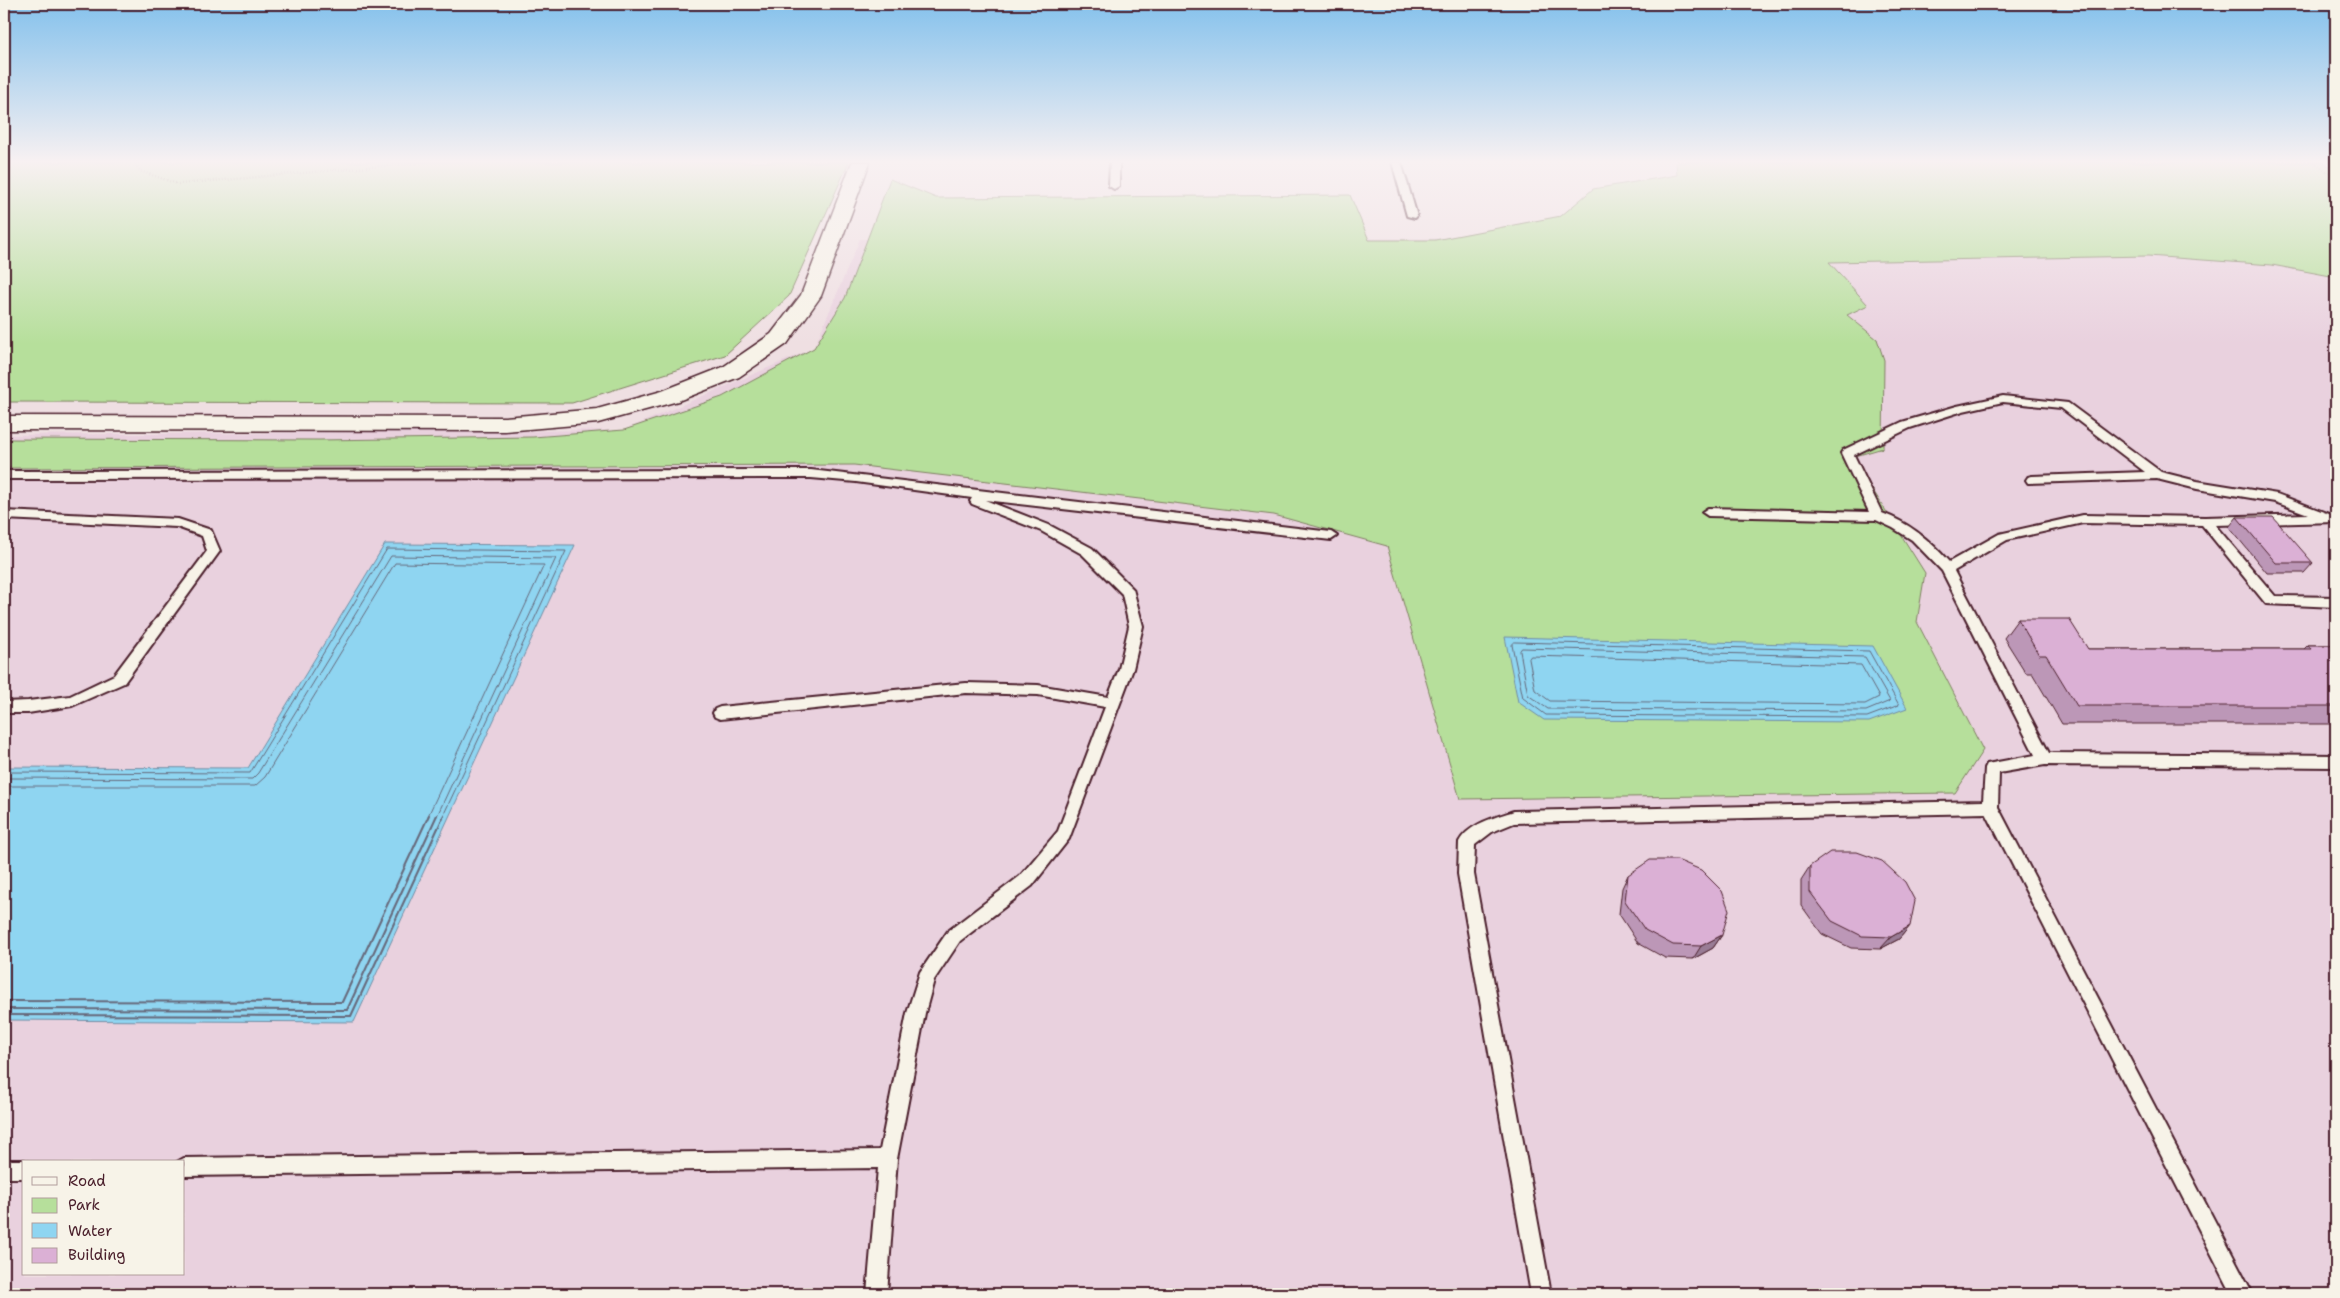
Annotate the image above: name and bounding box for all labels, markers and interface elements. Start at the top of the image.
legend [22,1160,185,1276]
text: Road [68,1171,106,1191]
text: Park [68,1195,100,1215]
text: Water [68,1221,112,1241]
text: Building [68,1245,125,1265]

